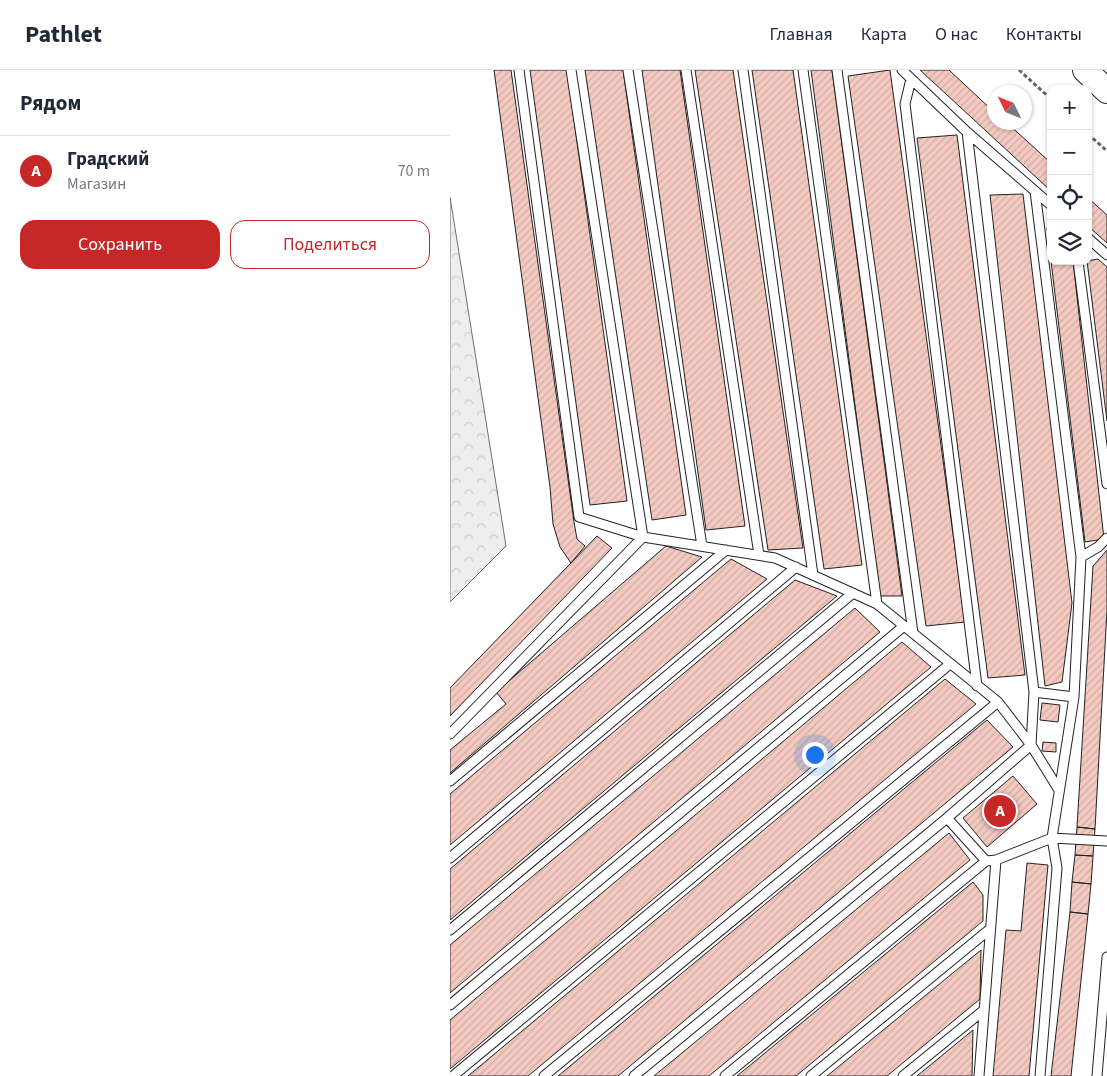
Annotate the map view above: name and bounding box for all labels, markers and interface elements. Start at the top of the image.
text: Pathlet [25,17,102,52]
text: Главная [770,22,833,47]
text: Карта [861,22,907,47]
text: О нас [935,22,978,47]
text: Контакты [1006,22,1082,47]
north arrow [987,85,1032,130]
map controls [1047,85,1092,265]
button: + [1047,85,1092,130]
text: Рядом [20,88,81,118]
button: − [1047,130,1092,175]
text: Градский [67,146,149,173]
text: A [31,160,41,182]
text: 70 m [398,160,430,182]
text: Магазин [67,173,126,195]
button: locate [1047,175,1092,220]
button: Сохранить [20,220,220,269]
button: Поделиться [230,220,430,269]
button: layers [1047,220,1092,265]
your location [802,742,828,768]
pin: A [984,792,1016,830]

